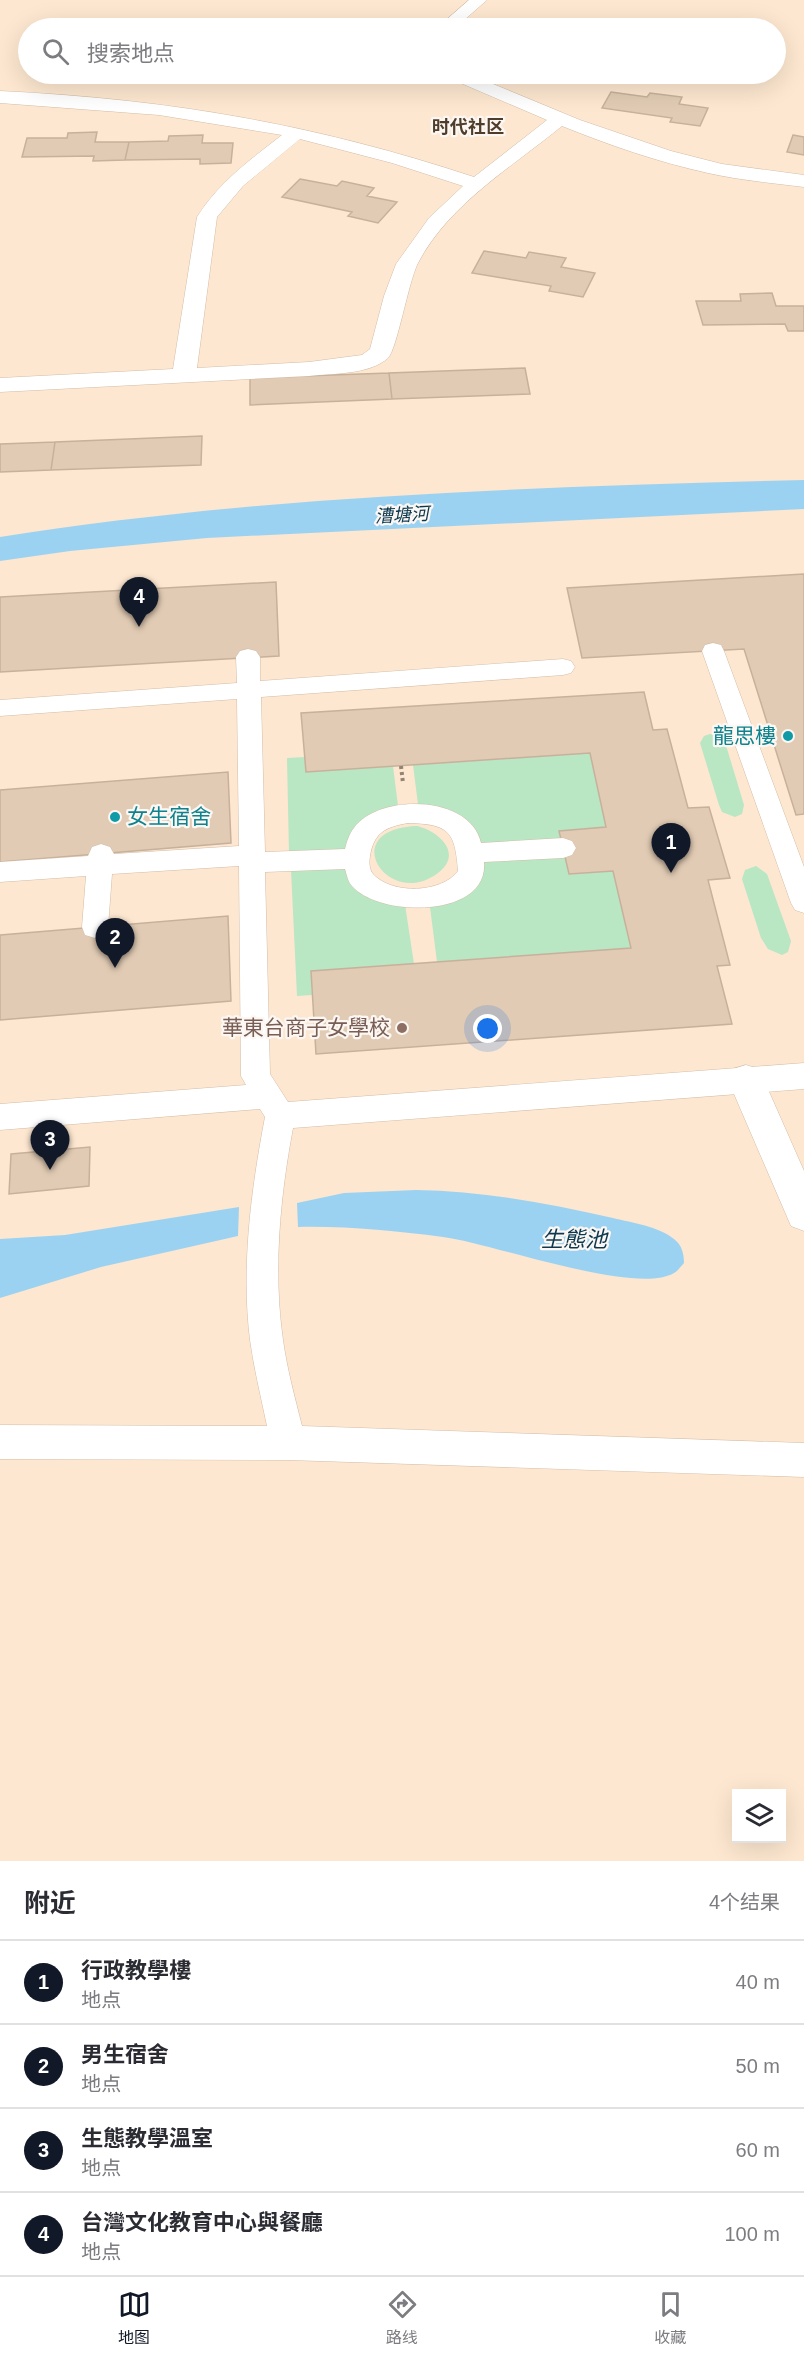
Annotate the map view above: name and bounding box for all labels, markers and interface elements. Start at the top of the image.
search box [18,18,786,84]
icon: search [39,35,72,68]
text: 搜索地点 [87,41,175,66]
district label: 时代社区 [432,117,504,137]
water label: 漕塘河 [375,503,432,526]
pin: 4 [120,578,158,627]
place label: 龍思樓 [713,724,776,747]
marker: 龍思樓 [781,729,795,743]
place label: 女生宿舍 [127,805,211,828]
marker: 女生宿舍 [108,810,122,824]
pin: 1 [652,824,690,873]
pin: 2 [96,918,134,968]
your location [473,1014,502,1043]
place label: 華東台商子女學校 [222,1016,390,1039]
marker: 華東台商子女學校 [395,1021,409,1035]
pin: 3 [31,1120,70,1170]
water label: 生態池 [541,1227,609,1252]
map controls [732,1789,786,1843]
button: layers [732,1789,786,1843]
text: 附近 [24,1888,76,1918]
text: 4个结果 [709,1891,780,1913]
text: 行政教學樓 [81,1958,191,1983]
text: 1 [38,1971,49,1993]
text: 40 m [736,1971,780,1993]
text: 地点 [81,1989,121,2011]
text: 男生宿舍 [81,2042,169,2067]
text: 2 [38,2055,49,2077]
text: 50 m [736,2055,780,2077]
text: 地点 [81,2073,121,2095]
text: 生態教學溫室 [81,2126,213,2151]
text: 3 [38,2139,49,2161]
text: 60 m [736,2139,780,2161]
text: 地点 [81,2157,121,2179]
text: 台灣文化教育中心與餐廳 [81,2210,323,2235]
text: 4 [38,2223,49,2245]
text: 100 m [724,2223,780,2245]
text: 地点 [81,2241,121,2263]
tab: 地图 [118,2288,151,2348]
tab: 路线 [386,2288,419,2348]
tab: 收藏 [654,2288,687,2348]

